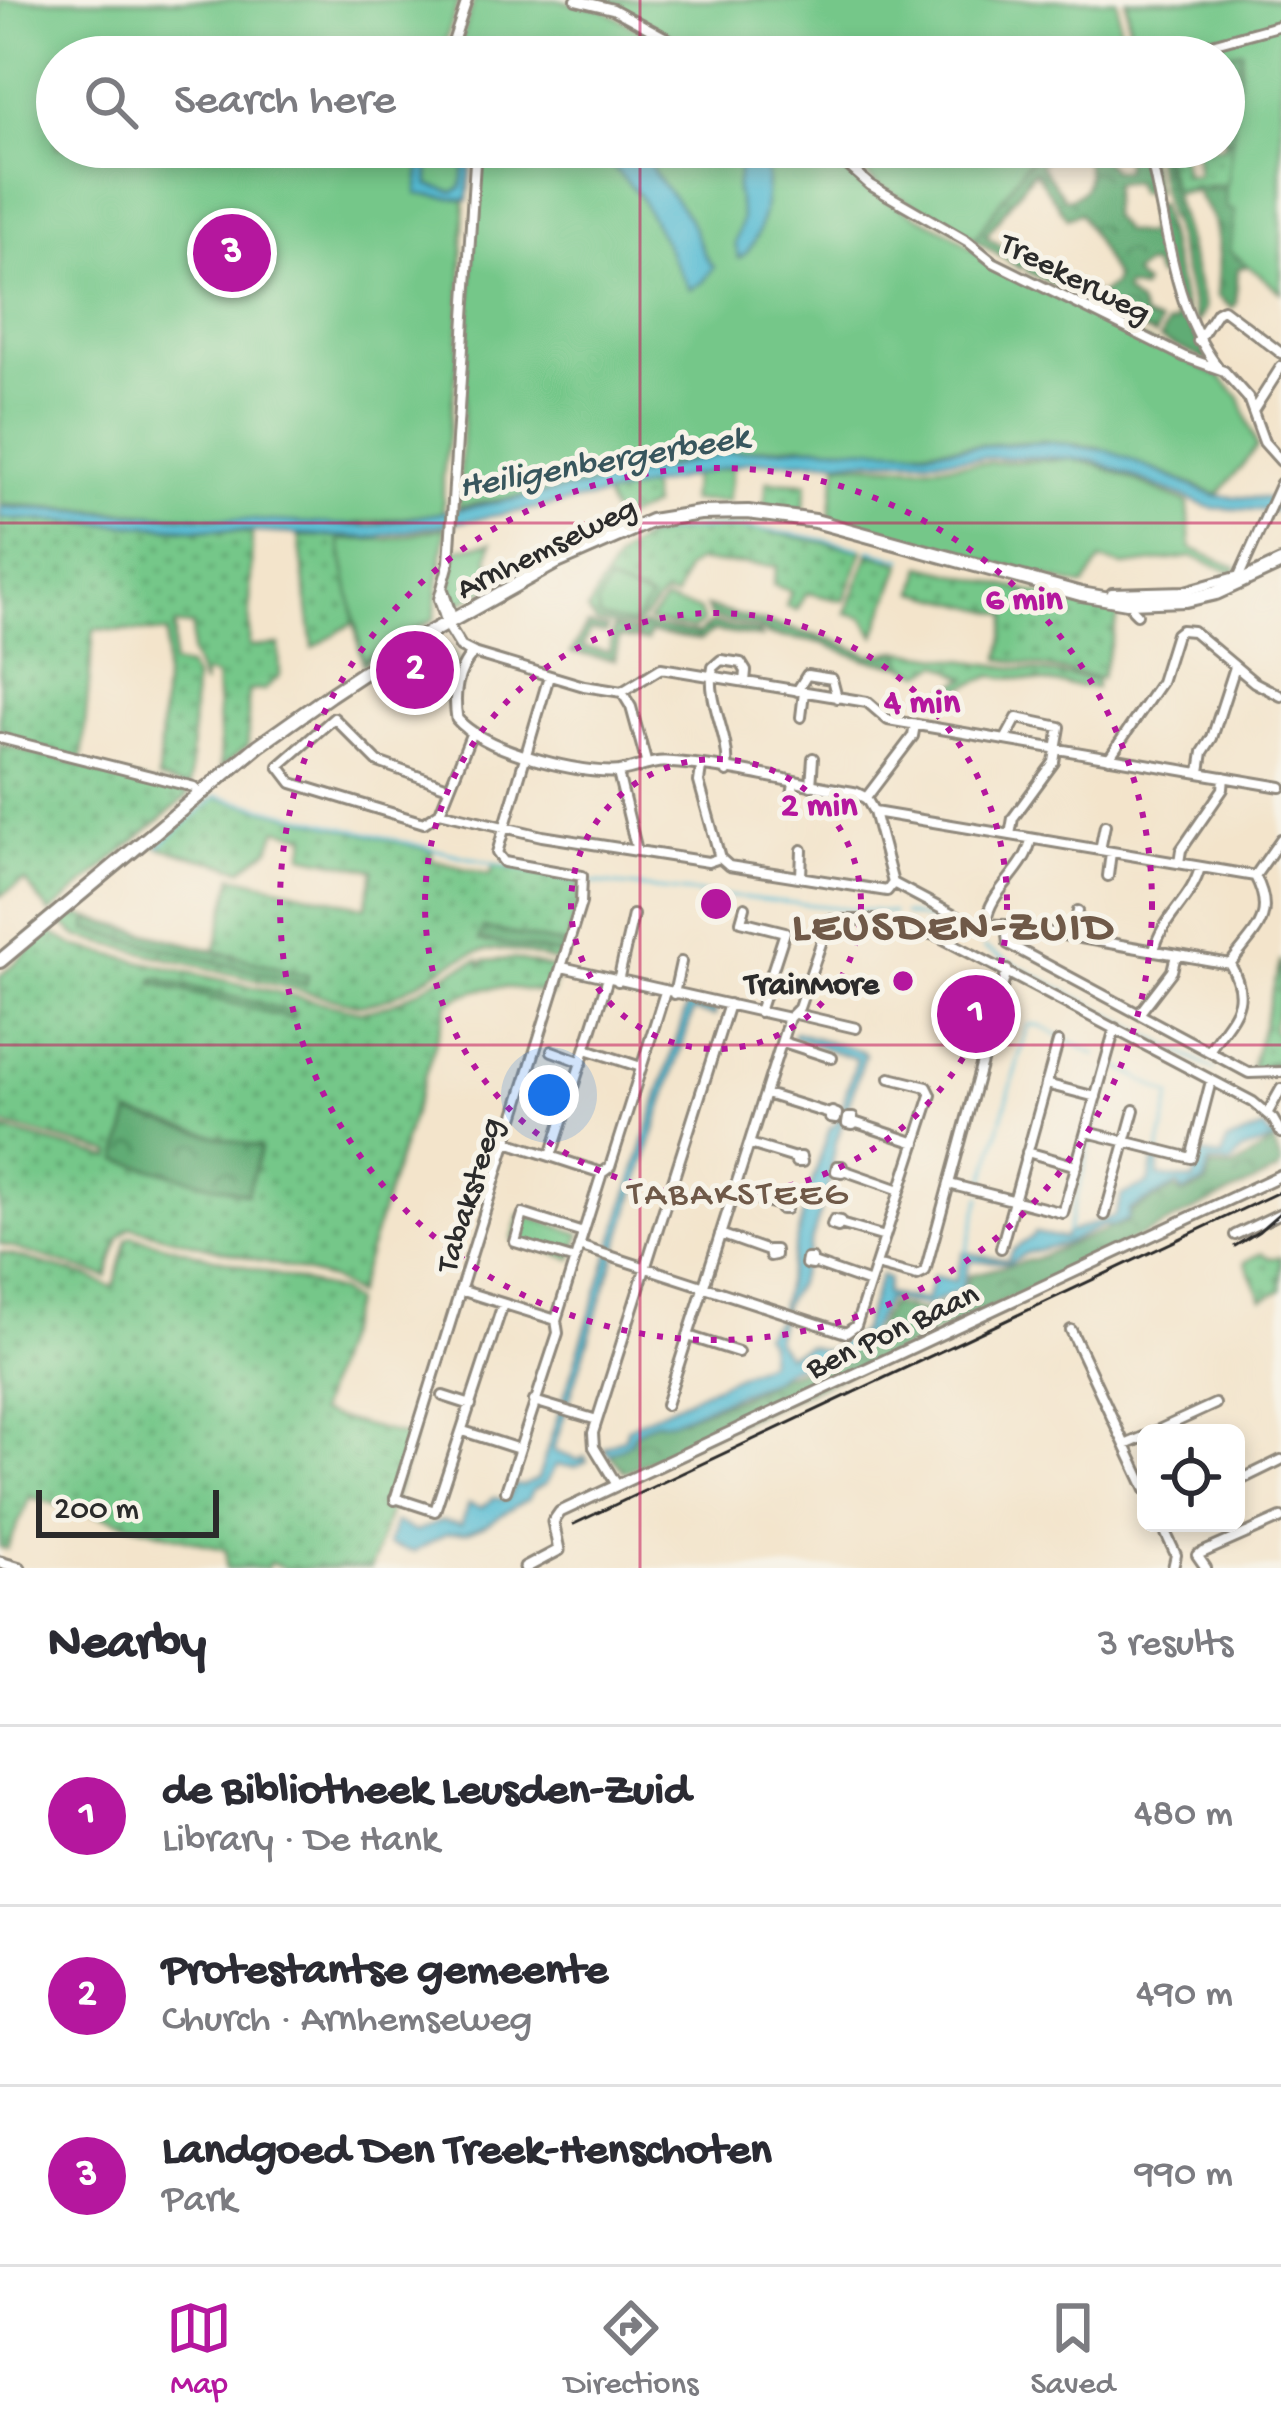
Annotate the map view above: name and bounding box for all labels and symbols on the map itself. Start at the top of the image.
pin: 3 [193,208,271,298]
street label: Treekerweg [991,225,1156,334]
water label: Heiligenbergerbeek [456,417,755,511]
street label: Arnhemseweg [451,490,644,610]
text: 6 min [985,580,1064,623]
pin: 2 [376,625,454,715]
text: 4 min [883,683,961,726]
text: 2 min [781,786,858,829]
centre of rings [695,883,737,925]
district label: LEUSDEN-ZUID [792,903,1116,956]
place label: TrainMore [742,968,880,1006]
marker: TrainMore [890,968,916,994]
pin: 1 [937,969,1015,1059]
your location [519,1065,579,1125]
street label: Tabaksteeg [430,1114,513,1280]
district label: TABAKSTEEG [626,1175,850,1218]
street label: Ben Pon Baan [801,1277,986,1390]
scale bar [36,1484,219,1537]

